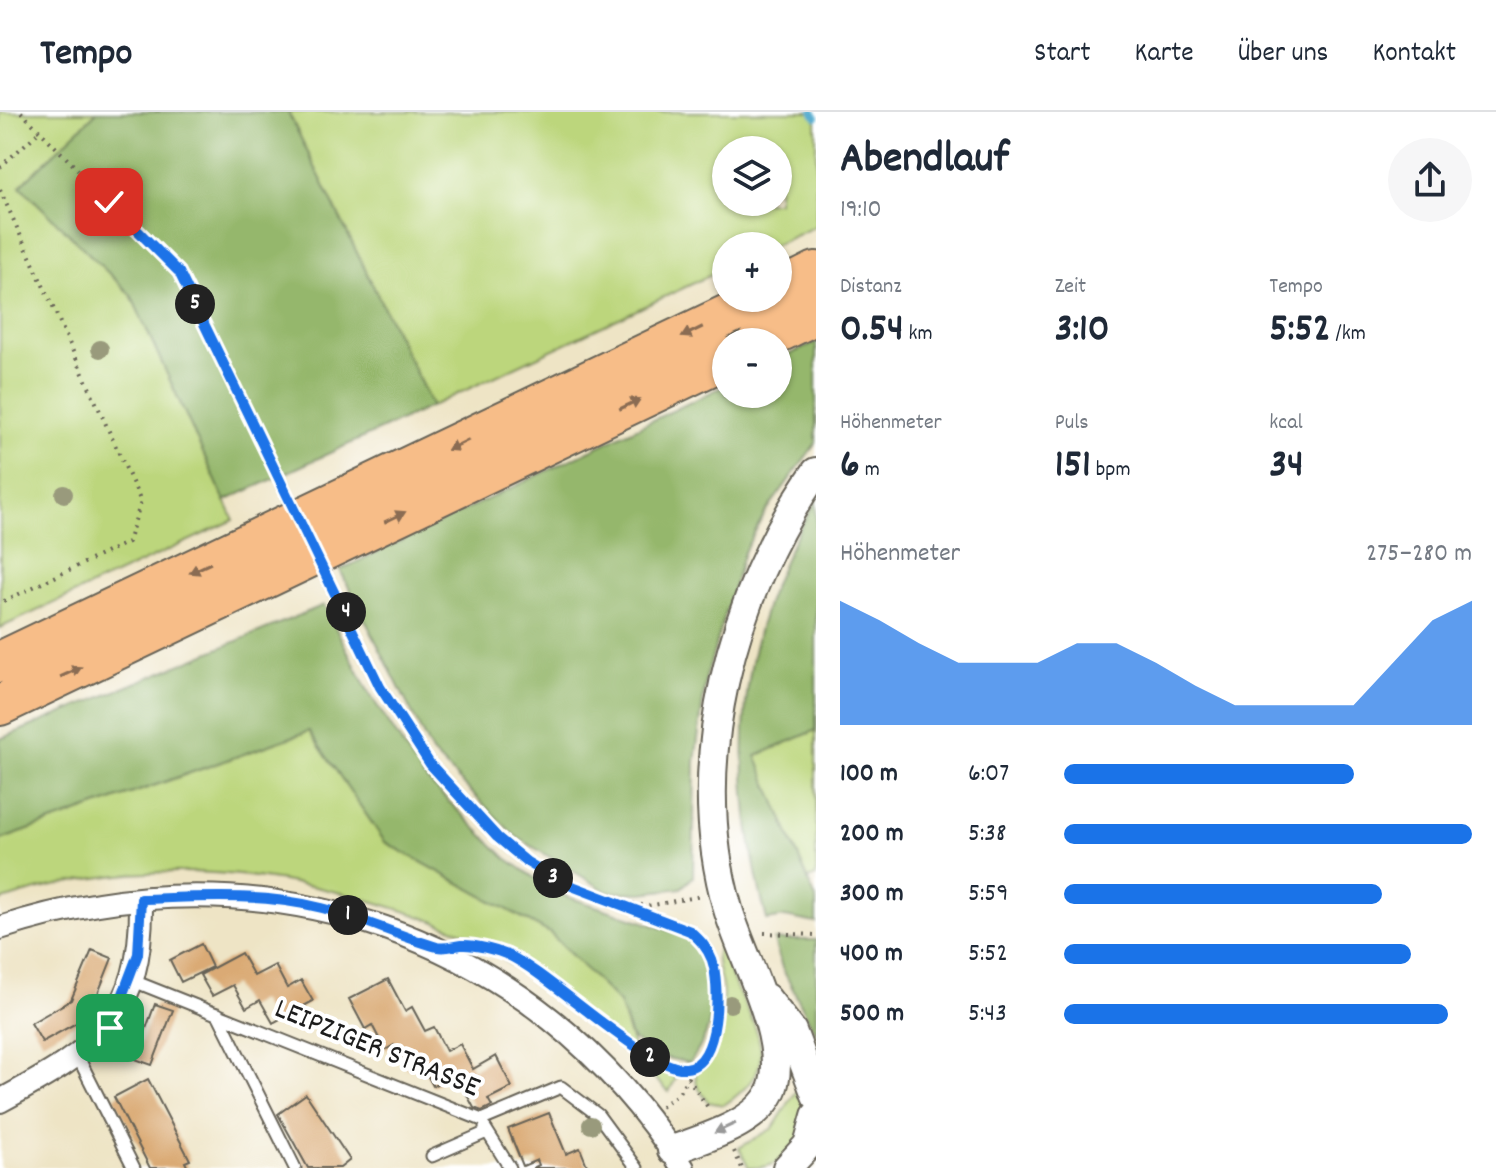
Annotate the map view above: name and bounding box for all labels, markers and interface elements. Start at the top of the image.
text: Tempo [40,28,132,83]
text: Start [1034,35,1091,75]
text: Karte [1135,35,1194,75]
text: Über uns [1238,35,1328,75]
text: Kontakt [1372,35,1456,75]
text: Abendlauf [840,130,1009,193]
map controls [712,136,792,408]
button: layers [712,136,792,216]
button: share [1388,138,1472,222]
pin [75,168,143,236]
icon: check [87,180,131,224]
text: 19:10 [840,192,882,229]
button: + [712,232,792,312]
text: Distanz [840,272,902,303]
text: Zeit [1055,272,1086,303]
text: Tempo [1269,272,1323,303]
pin: 5 [175,284,215,324]
text: 5 [190,288,200,319]
text: 0.54 [840,303,904,360]
text: 3:10 [1055,303,1110,360]
text: 5:52 [1269,303,1331,360]
text: km [904,319,933,350]
text: /km [1331,319,1366,350]
one-way arrow [681,325,704,339]
button: − [712,328,792,408]
one-way arrow [618,397,641,411]
text: Höhenmeter [840,408,942,439]
text: Puls [1055,408,1089,439]
text: kcal [1269,408,1303,439]
one-way arrow [447,438,470,452]
text: 6 [840,439,860,496]
text: 151 [1055,439,1091,496]
text: 34 [1269,439,1304,496]
text: m [860,455,880,486]
text: bpm [1091,455,1131,486]
one-way arrow [384,510,407,524]
text: Höhenmeter [840,536,960,573]
text: 275–280 m [1366,536,1472,573]
one-way arrow [189,562,212,575]
pin: 4 [326,592,366,632]
text: 4 [341,596,351,627]
one-way arrow [59,665,82,679]
text: 100 m [840,756,898,793]
text: 6:07 [968,756,1009,793]
text: 200 m [840,816,904,853]
text: 5:38 [968,816,1006,853]
pin: 3 [533,858,573,898]
text: 3 [548,862,558,893]
text: 300 m [840,876,904,913]
text: 5:59 [968,876,1008,913]
pin: 1 [328,895,368,935]
text: 1 [346,899,350,930]
text: 400 m [840,936,903,973]
text: 5:52 [968,936,1008,973]
street label: LEIPZIGER STRASSE [267,989,486,1111]
pin [76,994,144,1062]
text: 500 m [840,996,904,1033]
text: 5:43 [968,996,1007,1033]
icon: arrive [88,1006,132,1050]
pin: 2 [630,1037,670,1077]
text: 2 [645,1041,655,1072]
one-way arrow [714,1121,737,1135]

